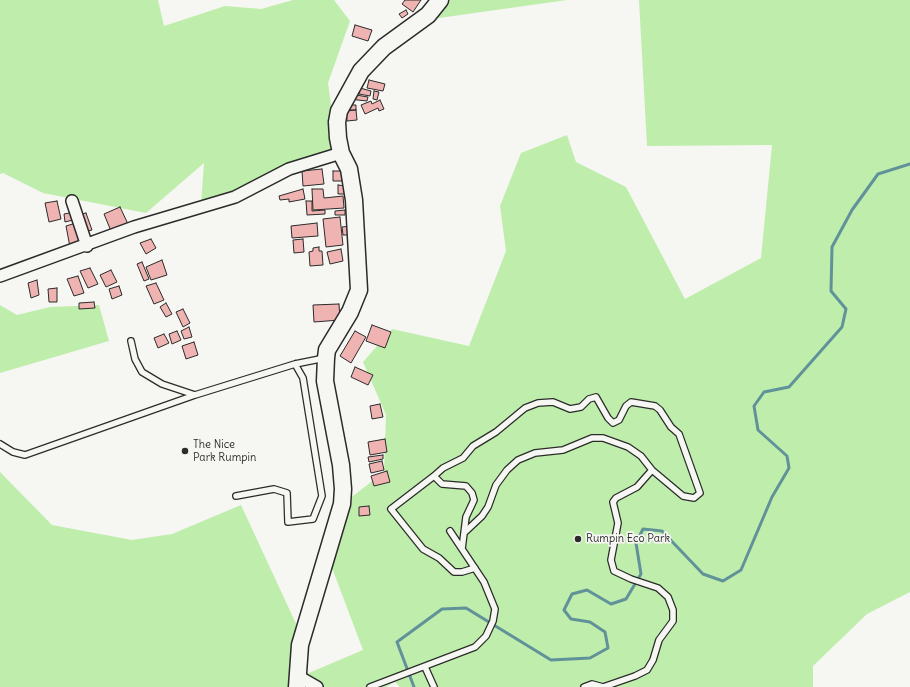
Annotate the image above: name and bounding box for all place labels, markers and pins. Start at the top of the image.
place label: The Nice Park Rumpin [193,438,256,464]
marker: The Nice Park Rumpin [180,446,190,456]
place label: Rumpin Eco Park [586,532,670,546]
marker: Rumpin Eco Park [573,534,583,544]

